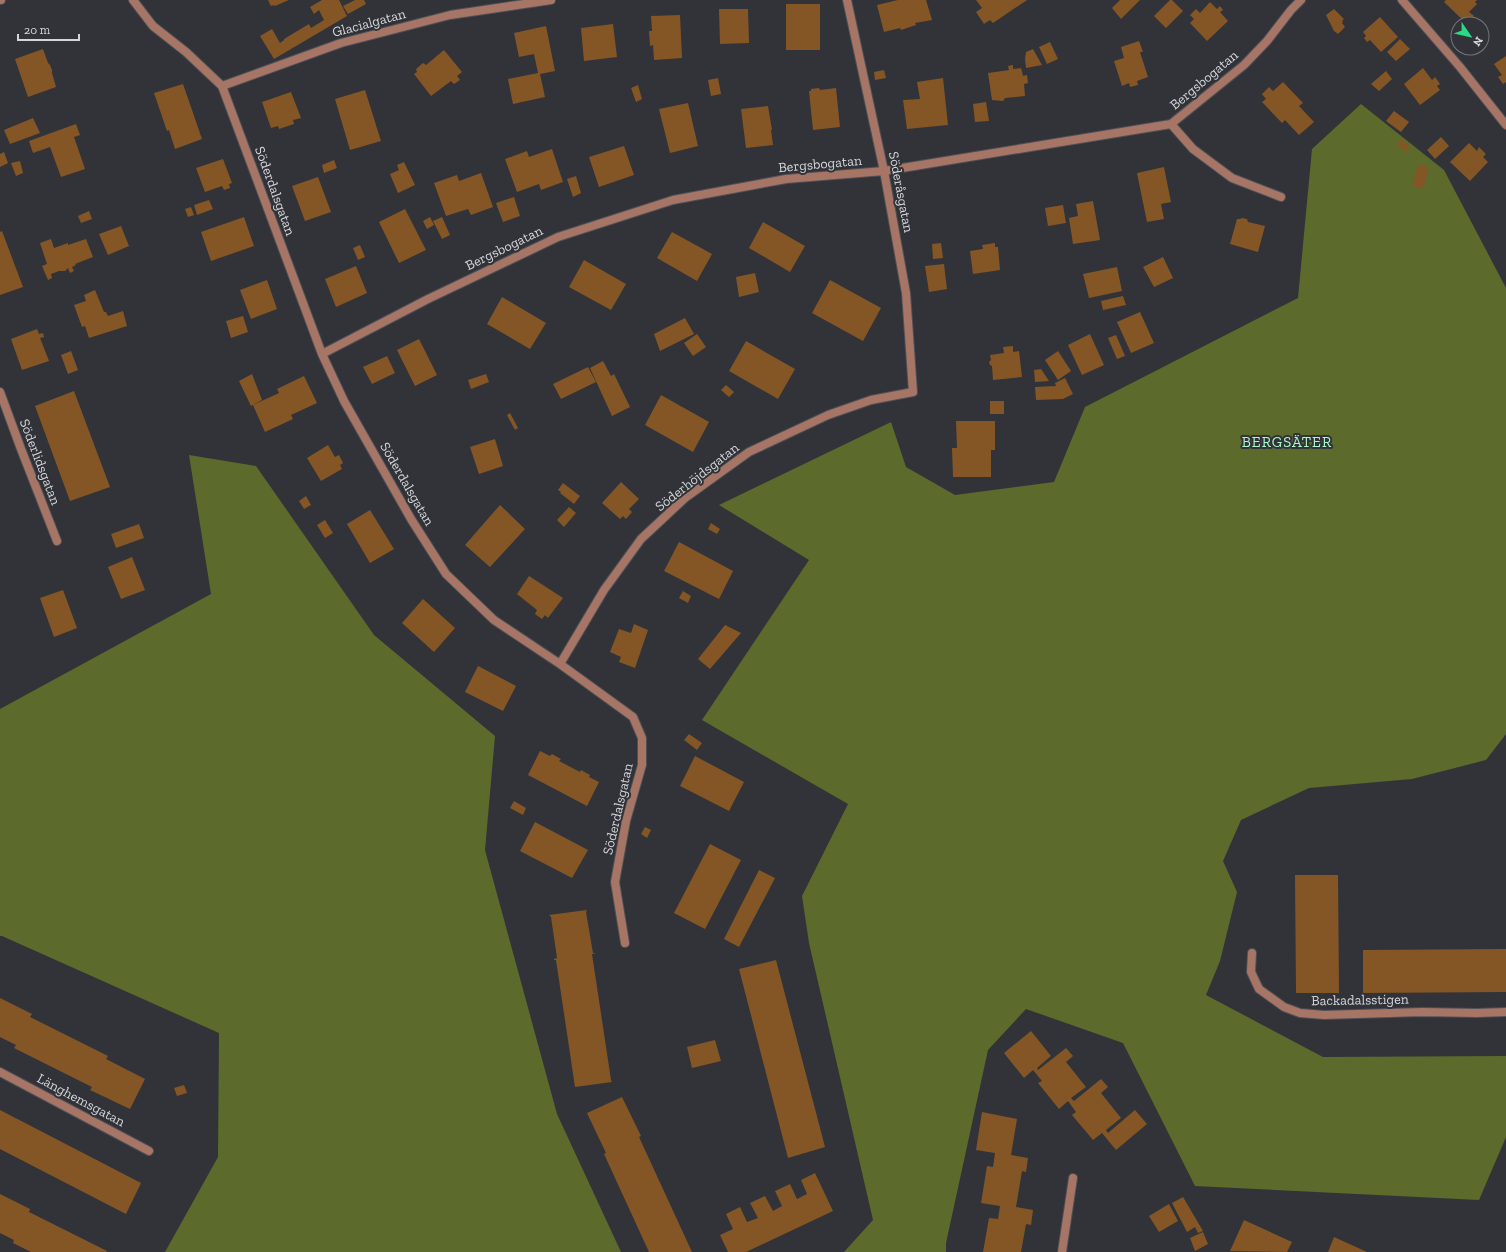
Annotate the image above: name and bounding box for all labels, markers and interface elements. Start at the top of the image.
street label: Glacialgatan [330,5,408,41]
scale bar [18,16,79,42]
north arrow [1450,16,1490,56]
text: 20 m [24,23,51,37]
text: N [1470,34,1486,49]
street label: Bergsbogatan [1166,47,1242,113]
street label: Söderdalsgatan [251,144,299,238]
street label: Söderåsgatan [885,150,917,234]
street label: Bergsbogatan [778,152,862,176]
street label: Bergsbogatan [463,222,545,274]
street label: Söderlidsgatan [16,417,64,507]
district label: BERGSÄTER [1242,433,1332,451]
street label: Söderdalsgatan [376,439,438,529]
street label: Söderhöjdsgatan [652,439,742,515]
street label: Söderdalsgatan [599,762,637,856]
street label: Backadalsstigen [1311,991,1409,1009]
street label: Länghemsgatan [34,1070,128,1130]

